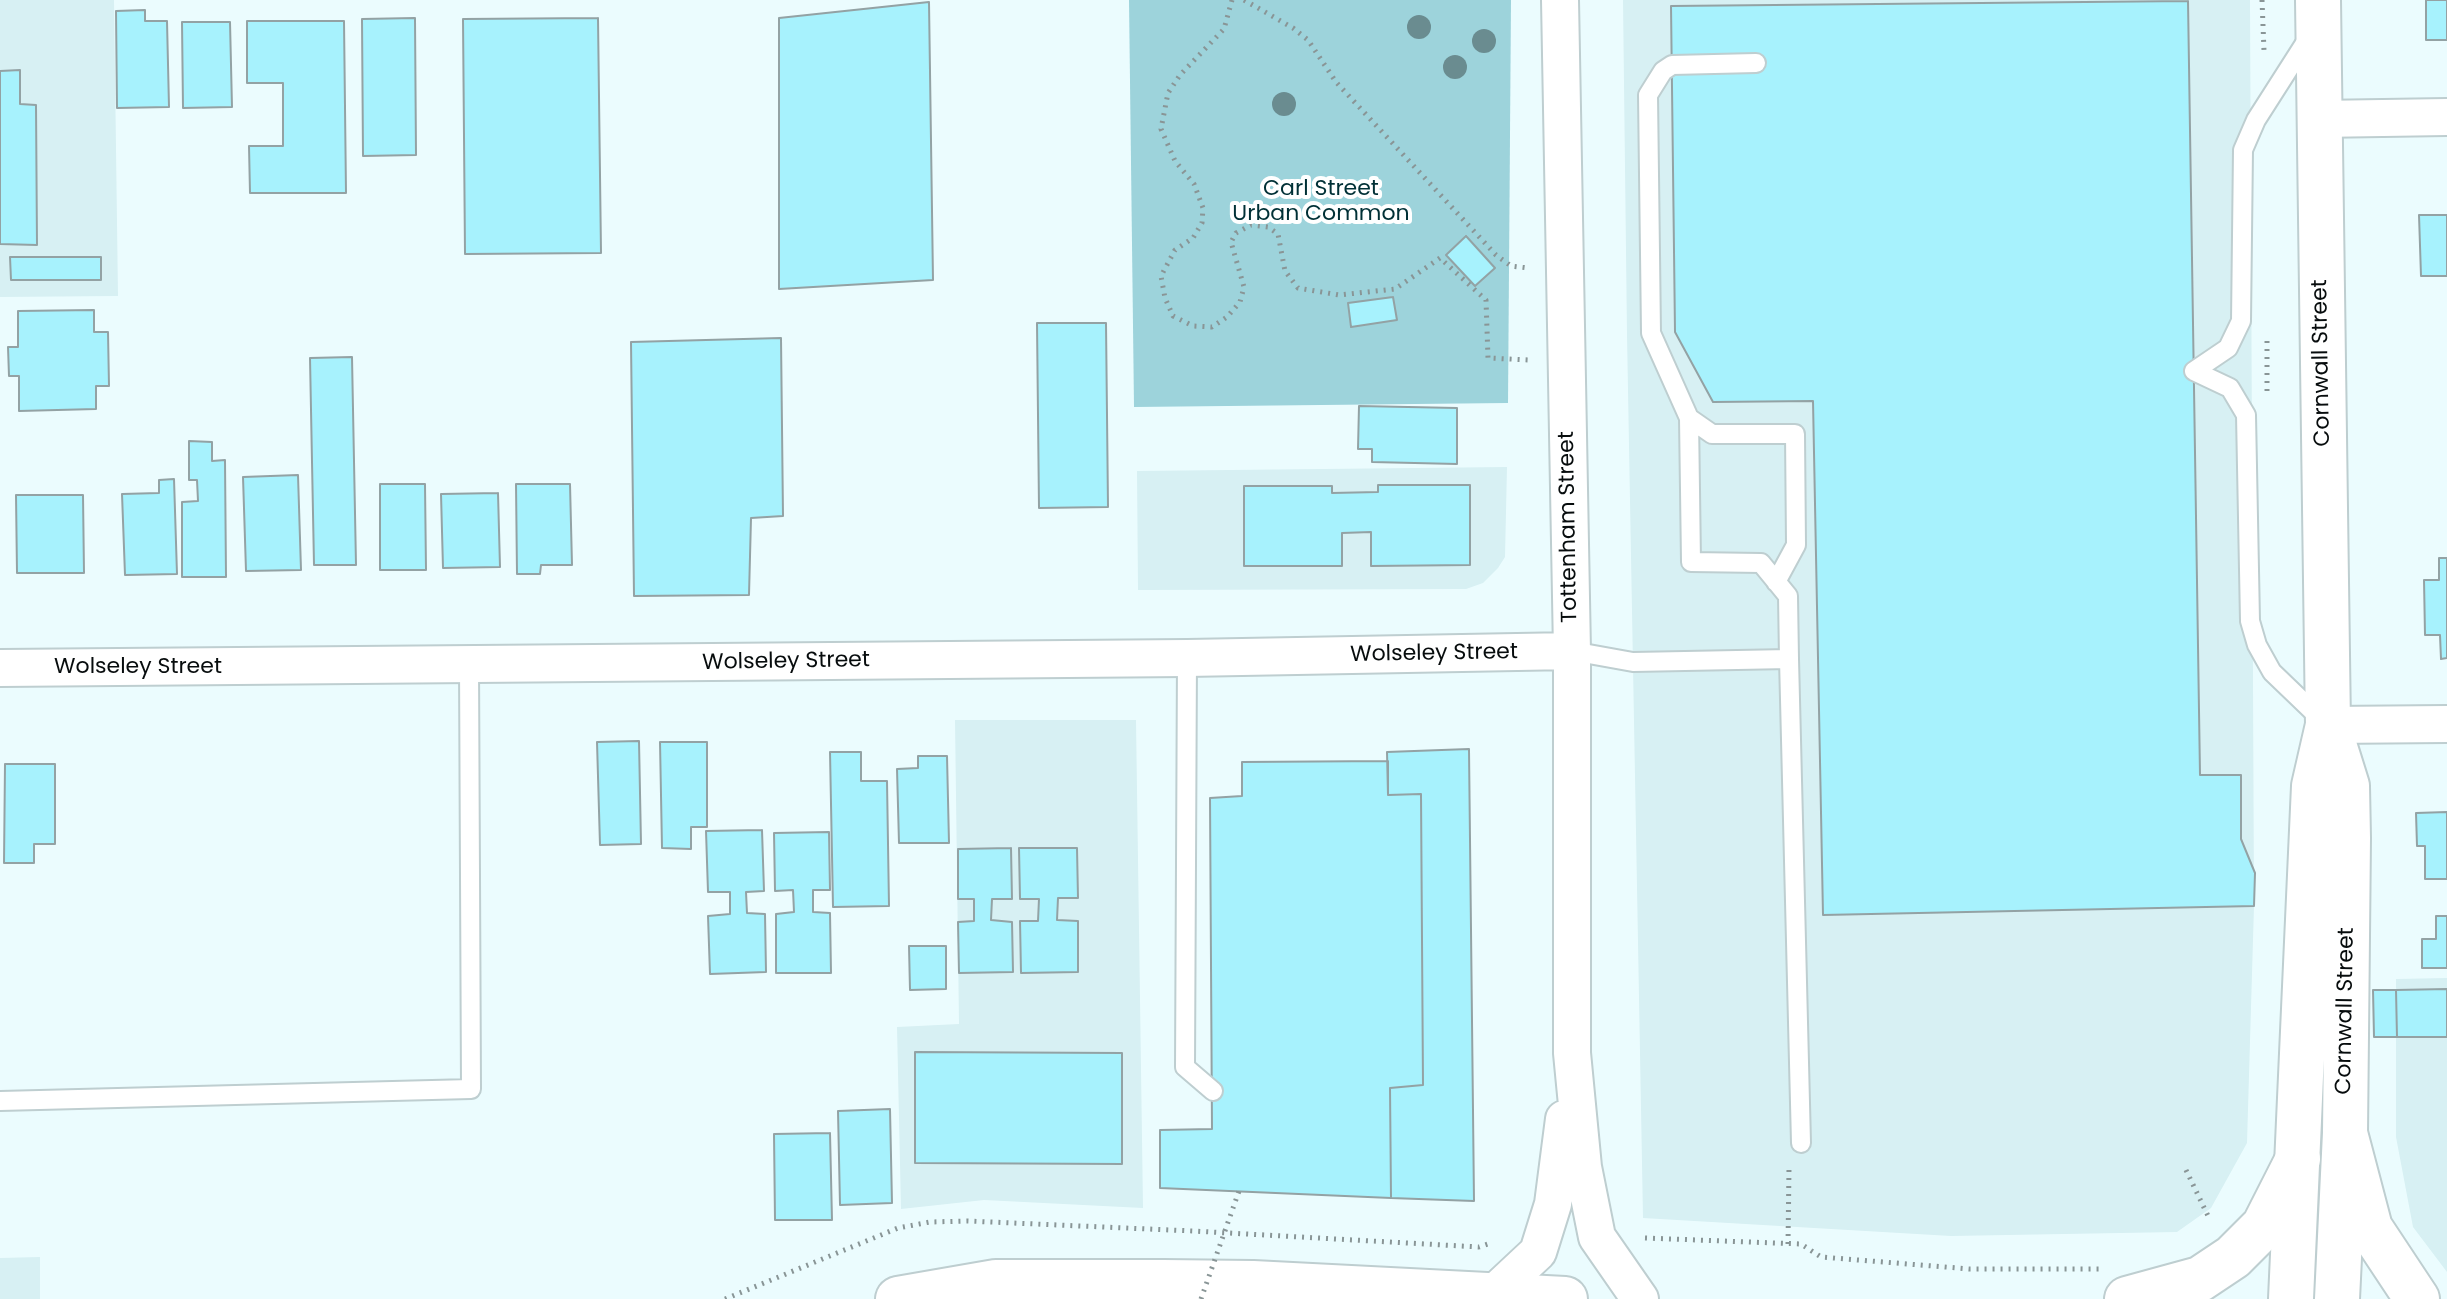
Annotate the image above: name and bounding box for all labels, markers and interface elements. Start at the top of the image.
park label: Carl Street Urban Common [1232,176,1410,228]
street label: Cornwall Street [2307,279,2337,447]
street label: Tottenham Street [1554,431,1584,623]
street label: Wolseley Street [1350,639,1518,669]
street label: Wolseley Street [702,647,870,677]
street label: Wolseley Street [54,654,222,680]
street label: Cornwall Street [2331,927,2361,1095]

